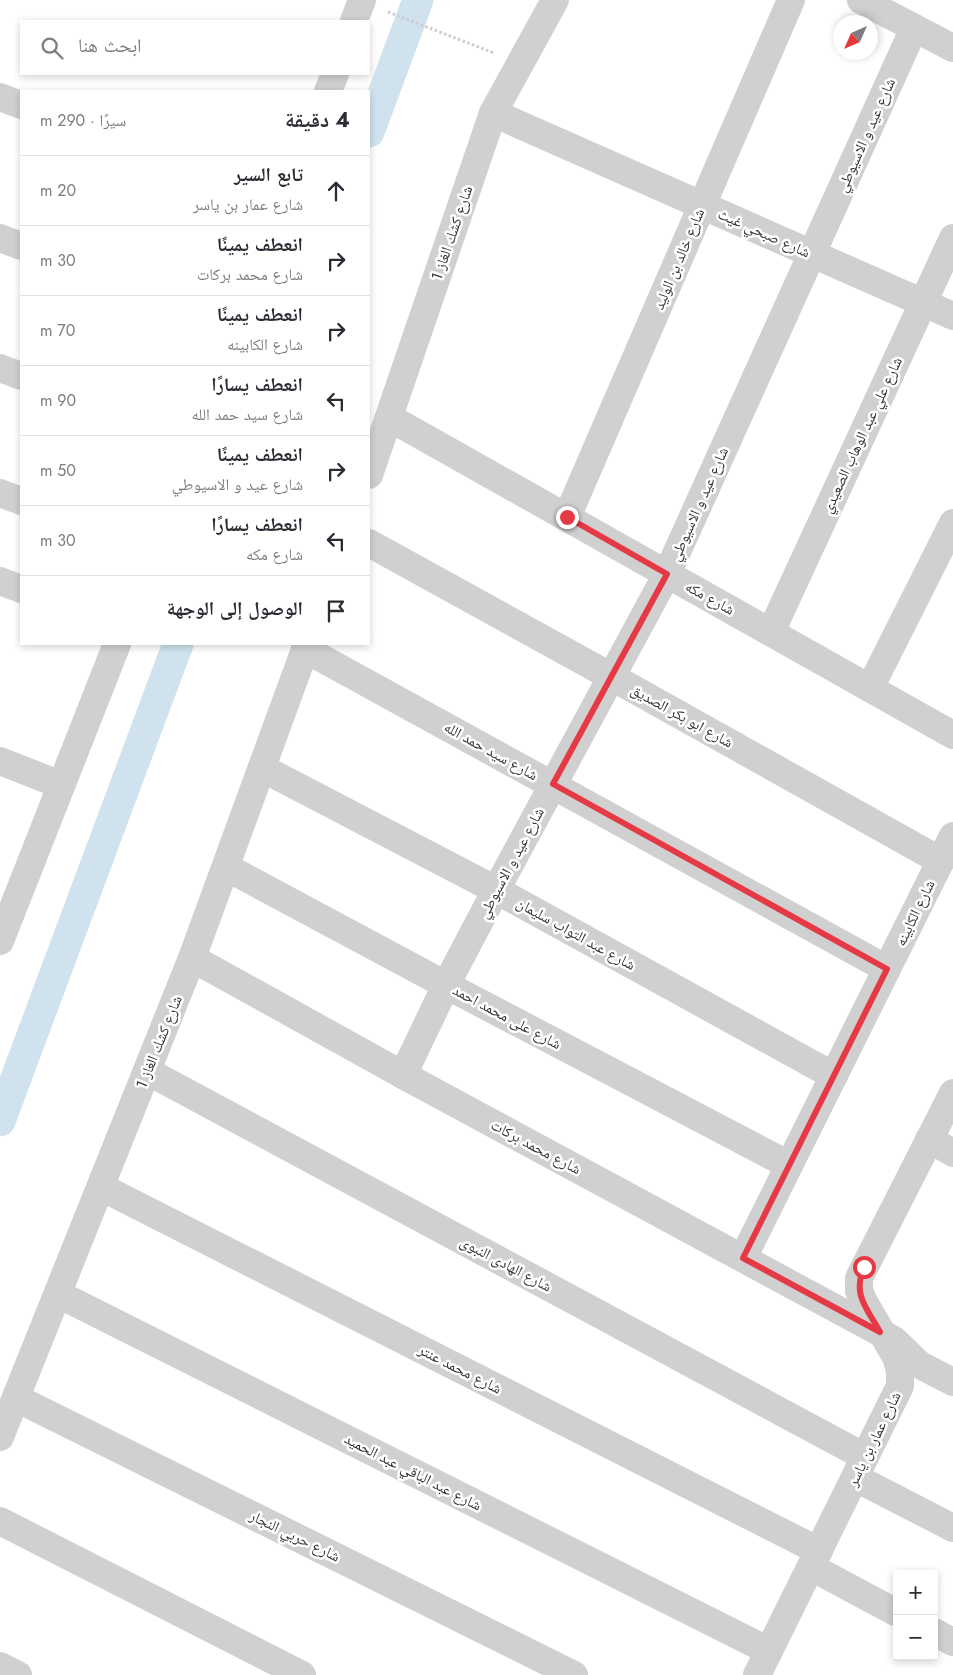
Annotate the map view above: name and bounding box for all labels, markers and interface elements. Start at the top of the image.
north arrow [833,15,878,60]
search box [20,20,370,75]
text: ابحث هنا [78,32,142,59]
icon: search [38,34,66,62]
street label: شارع عيد و الاسيوطي [831,74,902,196]
text: 4 دقيقة [285,105,350,135]
text: سيرًا · 290 m [40,109,126,132]
text: تابع السير [234,161,303,188]
icon: ahead [322,177,350,205]
text: 20 m [40,179,76,202]
street label: شارع كشك الغاز 1 [426,183,478,283]
text: شارع عمار بن ياسر [193,193,303,216]
street label: شارع صبحي غيث [714,203,814,264]
street label: شارع خالد بن الوليد [648,205,710,313]
text: انعطف يمينًا [217,231,303,258]
icon: right [322,247,350,275]
text: 30 m [40,249,76,272]
text: شارع محمد بركات [197,263,303,286]
text: انعطف يمينًا [217,301,303,328]
icon: right [322,317,350,345]
text: 70 m [40,319,75,342]
text: شارع الكابينه [227,333,303,356]
street label: شارع علي عبد الوهاب الصعيدي [816,353,909,517]
text: انعطف يسارًا [211,371,303,398]
icon: left [322,387,350,415]
text: 90 m [40,389,76,412]
text: شارع سيد حمد الله [192,403,303,426]
text: انعطف يمينًا [217,441,303,468]
street label: شارع عيد و الاسيوطي [664,443,735,565]
icon: right [322,457,350,485]
text: 50 m [40,459,76,482]
text: شارع عيد و الاسيوطي [172,473,303,496]
route end [556,506,579,529]
text: انعطف يسارًا [211,511,303,538]
icon: left [322,527,350,555]
text: 30 m [40,529,76,552]
text: شارع مكه [246,543,303,566]
street label: شارع مكه [681,575,739,621]
text: الوصول إلى الوجهة [167,595,303,622]
icon: arrive [322,597,350,625]
street label: شارع ابو بكر الصديق [627,679,737,753]
street label: شارع سيد حمد الله [440,716,542,786]
street label: شارع عيد و الاسيوطي [472,803,550,923]
street label: شارع الكابينه [890,876,941,950]
street label: شارع عبد التواب سليمان [512,892,640,976]
street label: شارع على محمد احمد [449,979,565,1055]
street label: شارع كشك الغاز 1 [130,992,188,1092]
street label: شارع محمد بركات [487,1114,585,1180]
street label: شارع الهادى النبوى [456,1231,556,1297]
route start [853,1256,876,1279]
street label: شارع محمد عنتر [414,1338,506,1400]
street label: شارع عمار بن ياسر [841,1388,907,1491]
street label: شارع عبد الباقي عبد الحميد [340,1428,486,1517]
street label: شارع حربي النجار [245,1504,344,1568]
map controls [893,1570,938,1660]
button: + [893,1570,938,1615]
button: − [893,1615,938,1660]

